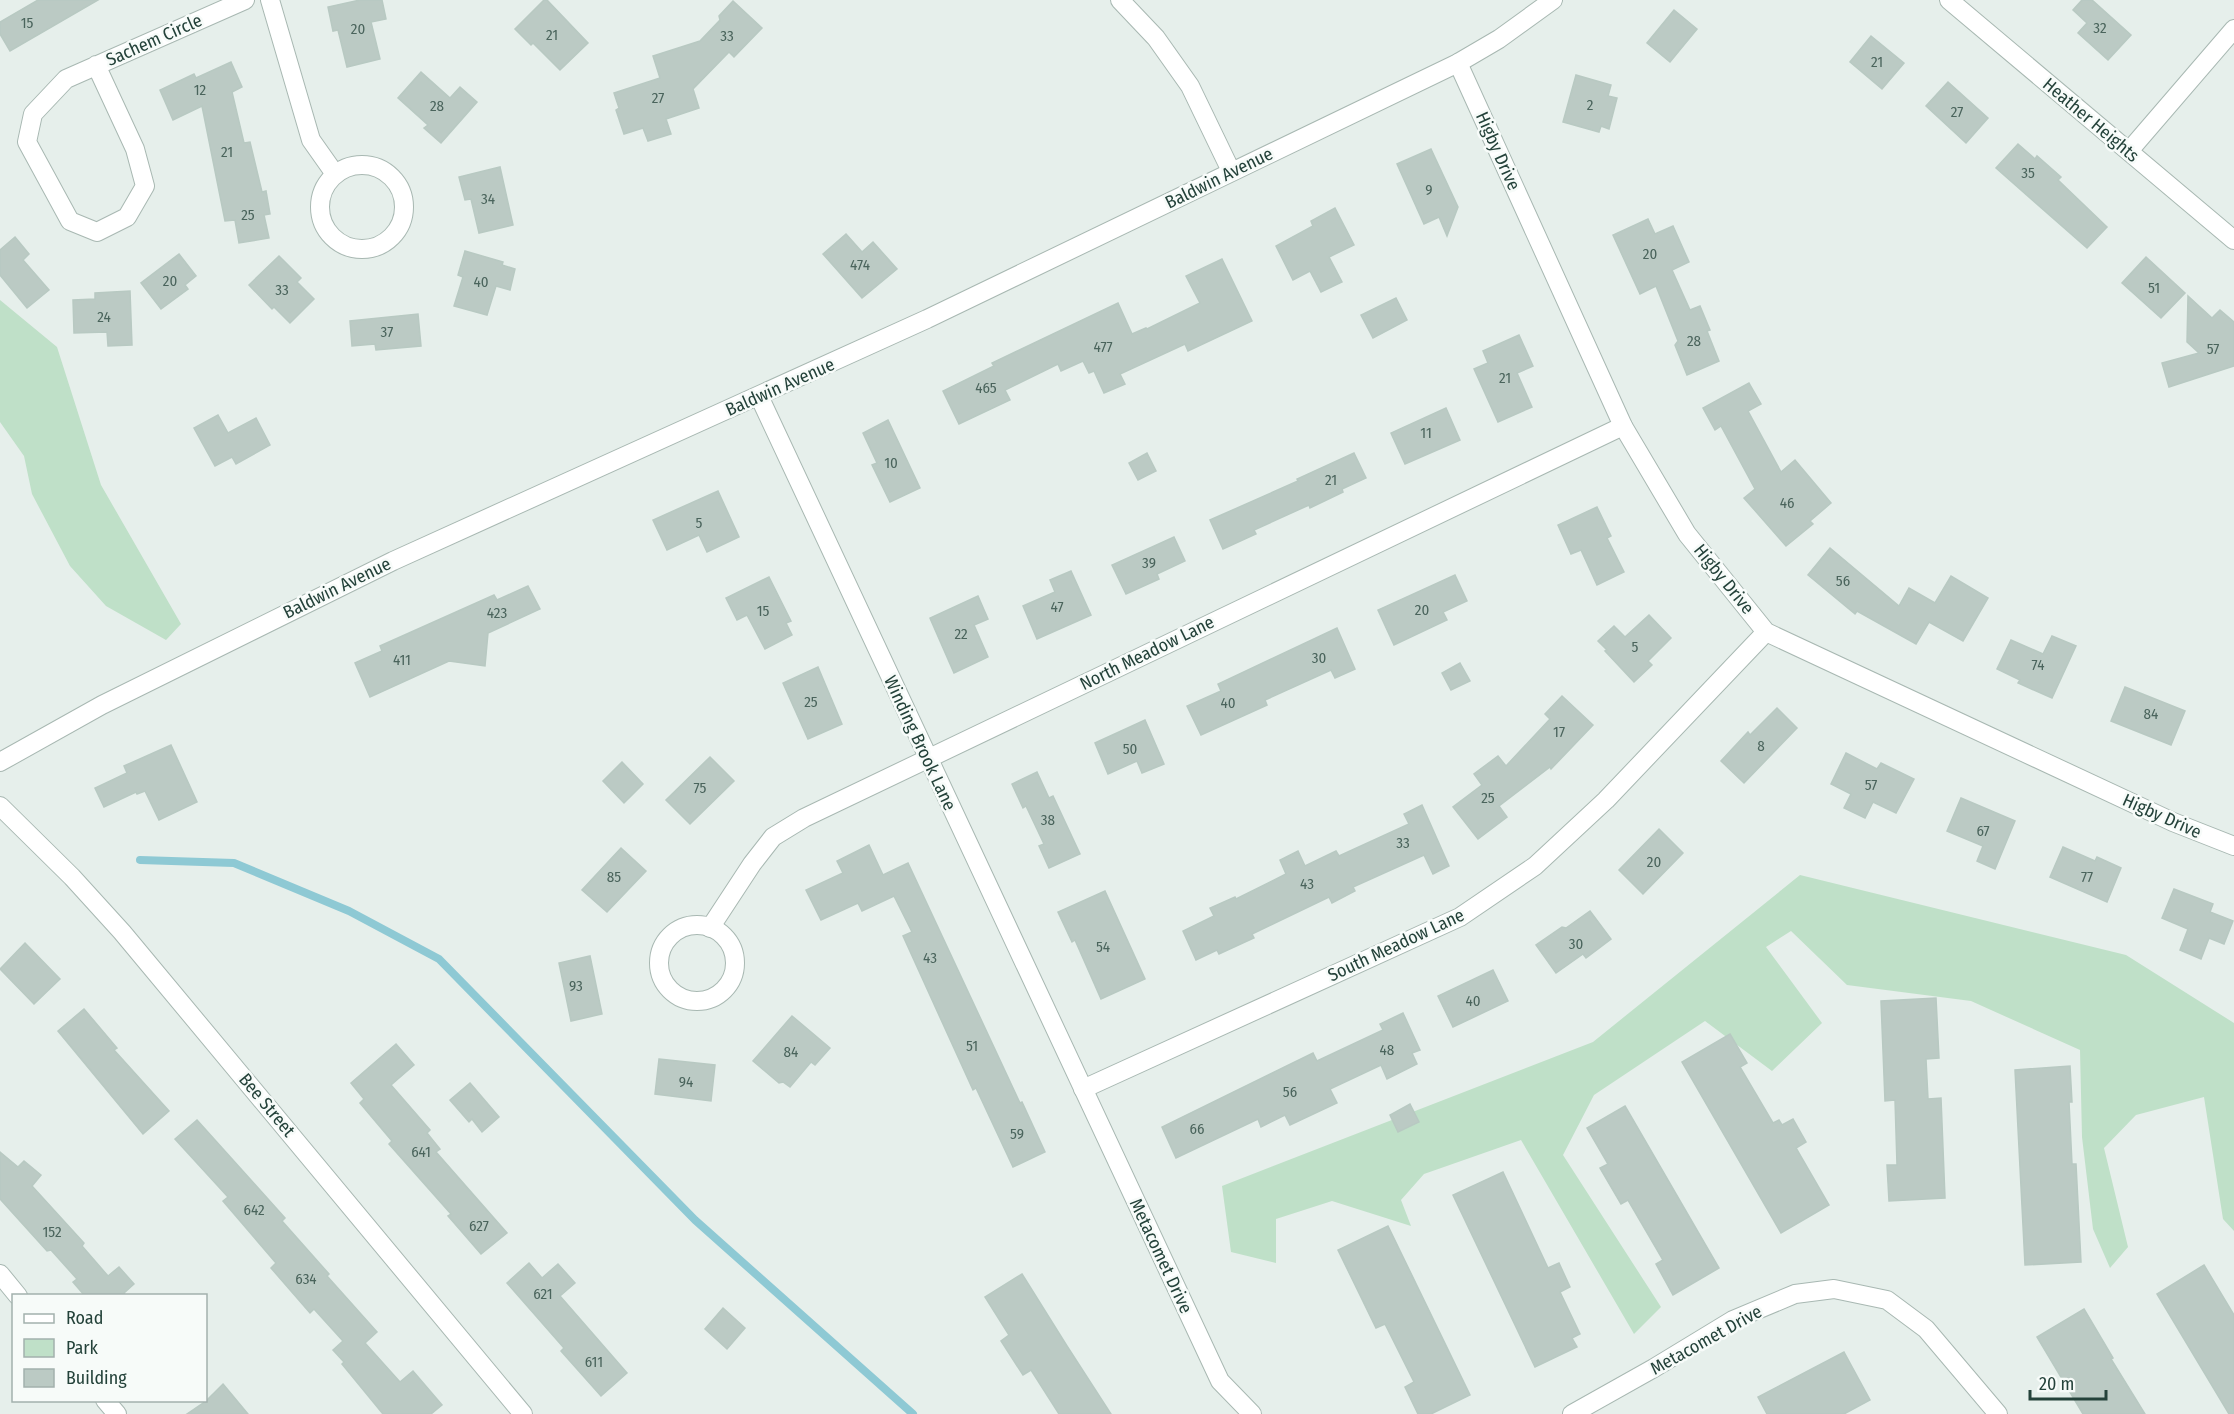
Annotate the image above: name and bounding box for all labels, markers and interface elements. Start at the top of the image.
street label: Sachem Circle [103,9,205,71]
house number: 15 [21,14,33,32]
house number: 32 [2093,19,2107,37]
house number: 20 [351,20,365,38]
house number: 21 [546,26,558,44]
house number: 33 [720,27,734,45]
house number: 21 [1871,53,1883,71]
street label: Heather Heights [2038,73,2144,167]
house number: 12 [194,81,207,99]
house number: 27 [652,89,664,107]
house number: 2 [1587,96,1594,114]
house number: 28 [430,97,444,115]
house number: 27 [1951,103,1963,121]
street label: Higby Drive [1471,108,1525,194]
street label: Baldwin Avenue [1162,142,1276,214]
house number: 21 [221,143,233,161]
house number: 35 [2021,164,2035,182]
house number: 9 [1425,181,1433,199]
house number: 34 [481,190,495,208]
house number: 25 [241,206,255,224]
house number: 20 [1643,245,1657,263]
house number: 474 [850,256,870,274]
house number: 20 [163,272,177,290]
house number: 40 [473,273,489,291]
house number: 51 [2148,279,2160,297]
house number: 33 [275,281,289,299]
house number: 24 [97,308,111,326]
house number: 37 [381,323,393,341]
house number: 28 [1687,332,1701,350]
house number: 477 [1093,338,1113,356]
house number: 57 [2207,340,2219,358]
street label: Baldwin Avenue [722,353,838,421]
house number: 21 [1499,369,1511,387]
house number: 465 [975,379,997,397]
house number: 11 [1420,424,1432,442]
house number: 10 [884,454,898,472]
house number: 21 [1325,471,1337,489]
house number: 46 [1780,494,1794,512]
house number: 5 [696,514,703,532]
street label: Higby Drive [1689,540,1759,619]
street label: Baldwin Avenue [280,552,394,624]
house number: 39 [1142,554,1156,572]
house number: 56 [1836,572,1850,590]
house number: 47 [1050,598,1064,616]
house number: 20 [1415,601,1429,619]
house number: 15 [757,602,769,620]
house number: 423 [487,604,507,622]
street label: North Meadow Lane [1076,611,1218,695]
house number: 22 [954,625,968,643]
house number: 5 [1632,638,1639,656]
house number: 30 [1312,649,1326,667]
house number: 411 [393,651,411,669]
house number: 74 [2032,656,2044,674]
street label: Winding Brook Lane [879,672,961,814]
house number: 25 [804,693,818,711]
house number: 40 [1220,694,1236,712]
house number: 84 [2144,705,2158,723]
house number: 17 [1553,723,1565,741]
house number: 8 [1757,737,1765,755]
house number: 50 [1123,740,1137,758]
house number: 57 [1865,776,1877,794]
house number: 75 [694,779,706,797]
house number: 25 [1481,789,1495,807]
street label: Higby Drive [2119,789,2205,843]
house number: 38 [1041,811,1055,829]
house number: 67 [1976,822,1990,840]
house number: 33 [1396,834,1410,852]
house number: 20 [1647,853,1661,871]
house number: 85 [607,868,621,886]
house number: 77 [2081,868,2093,886]
house number: 43 [1300,875,1314,893]
street label: South Meadow Lane [1324,904,1468,986]
house number: 30 [1569,935,1583,953]
house number: 54 [1096,938,1110,956]
house number: 43 [923,949,937,967]
house number: 93 [569,977,583,995]
house number: 40 [1465,992,1481,1010]
house number: 51 [966,1037,978,1055]
house number: 48 [1380,1041,1394,1059]
house number: 84 [784,1043,798,1061]
street label: Bee Street [234,1069,300,1141]
house number: 94 [679,1073,693,1091]
house number: 56 [1283,1083,1297,1101]
house number: 66 [1190,1120,1204,1138]
house number: 59 [1010,1125,1024,1143]
house number: 641 [411,1143,431,1161]
street label: Metacomet Drive [1125,1195,1197,1317]
house number: 642 [243,1201,265,1219]
house number: 627 [469,1217,489,1235]
house number: 152 [42,1223,62,1241]
house number: 634 [295,1270,317,1288]
house number: 621 [533,1285,553,1303]
legend [12,1294,207,1402]
street label: Metacomet Drive [1646,1300,1766,1380]
text: Road [66,1307,103,1329]
text: Park [66,1337,99,1359]
house number: 611 [585,1353,603,1371]
scale bar [2030,1363,2106,1401]
text: Building [66,1367,127,1389]
text: 20 m [2039,1373,2074,1395]

